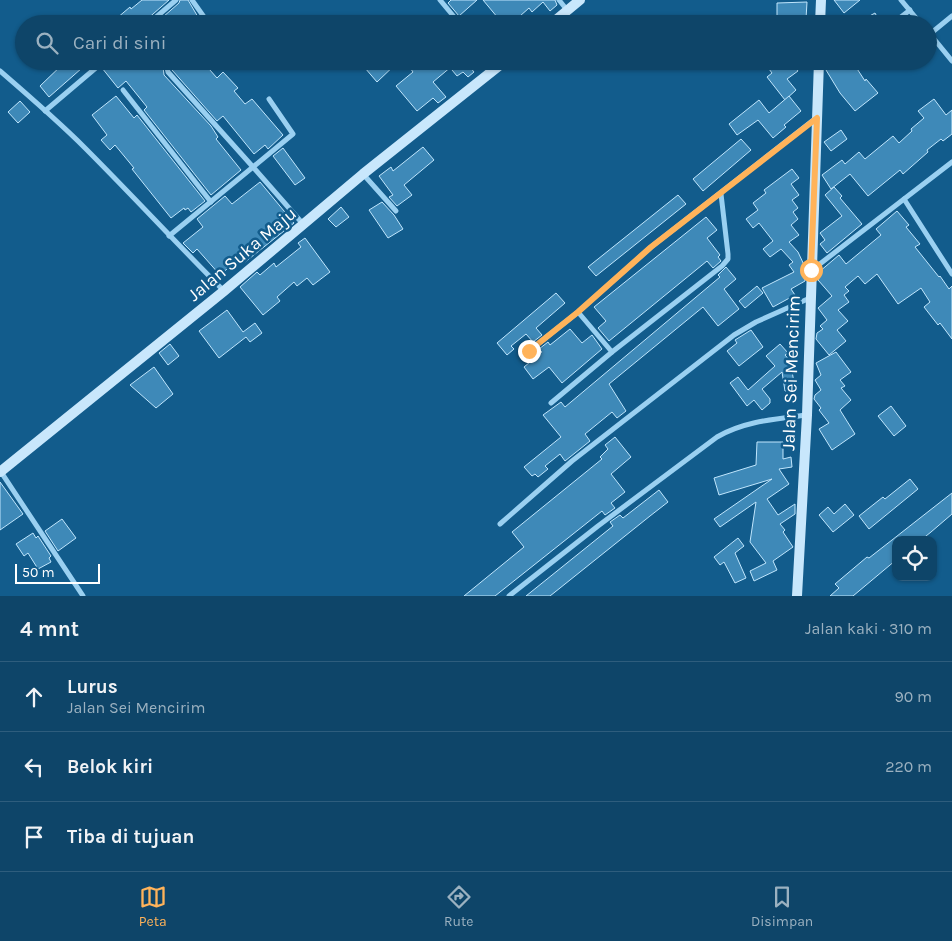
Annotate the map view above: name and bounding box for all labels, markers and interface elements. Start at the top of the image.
search box [15,15,937,70]
icon: search [33,29,61,57]
text: Cari di sini [73,32,166,54]
street label: Jalan Suka Maju [183,202,301,306]
route start [800,259,823,282]
street label: Jalan Sei Mencirim [777,295,805,451]
route end [518,340,541,363]
map controls [892,536,937,581]
button: locate [892,536,937,581]
scale bar [15,561,100,584]
text: 50 m [22,564,55,581]
text: 4 mnt [20,617,79,641]
text: Jalan kaki · 310 m [805,619,932,638]
text: Lurus [67,676,118,698]
icon: ahead [20,683,48,711]
text: 90 m [894,687,932,706]
text: Jalan Sei Mencirim [67,698,205,717]
icon: left [20,753,48,781]
text: Belok kiri [67,756,153,778]
text: 220 m [885,757,932,776]
icon: arrive [20,823,48,851]
text: Tiba di tujuan [67,826,194,848]
tab: Peta [139,883,167,930]
tab: Rute [444,883,474,930]
tab: Disimpan [751,883,813,930]

